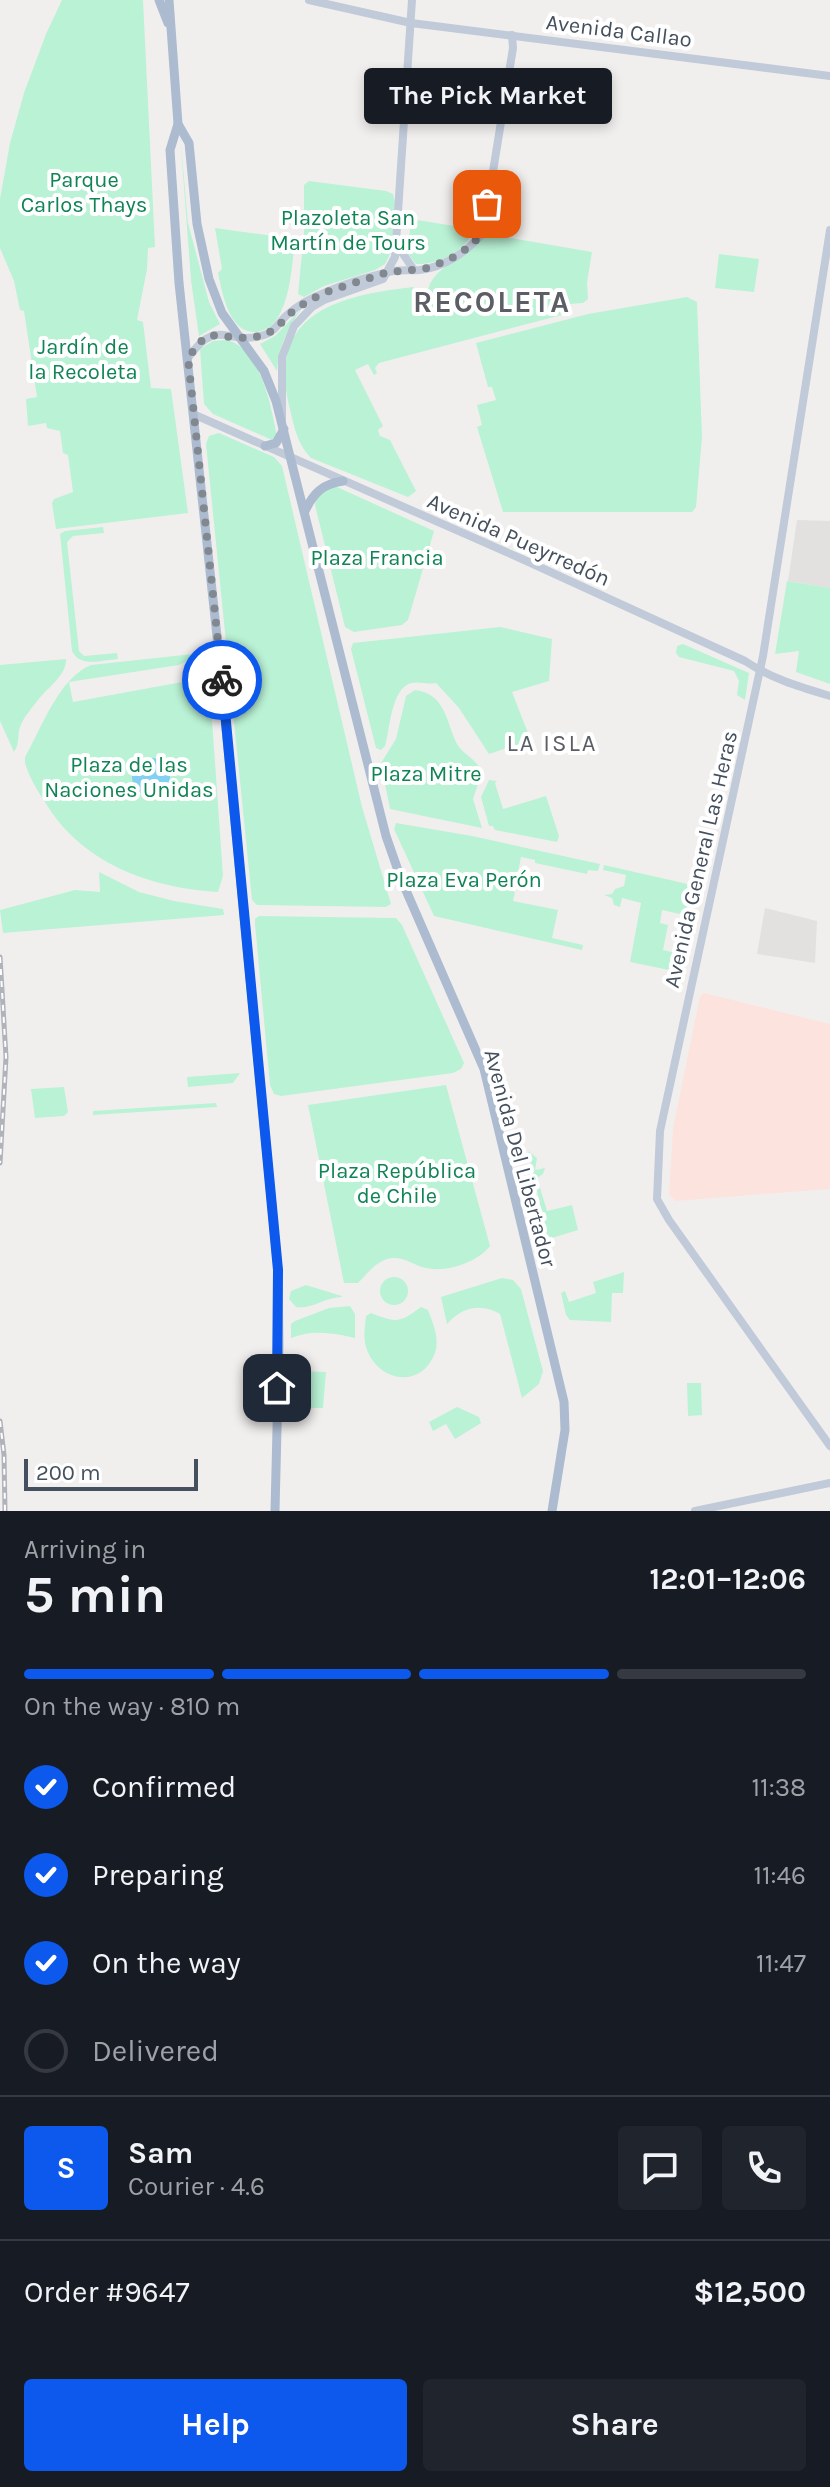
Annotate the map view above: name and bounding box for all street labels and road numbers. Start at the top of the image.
street label: Avenida Callao [544,9,693,53]
street label: Avenida Pueyrredón [423,488,614,592]
street label: Avenida General Las Heras [659,728,743,990]
street label: Avenida Del Libertador [478,1046,562,1270]

